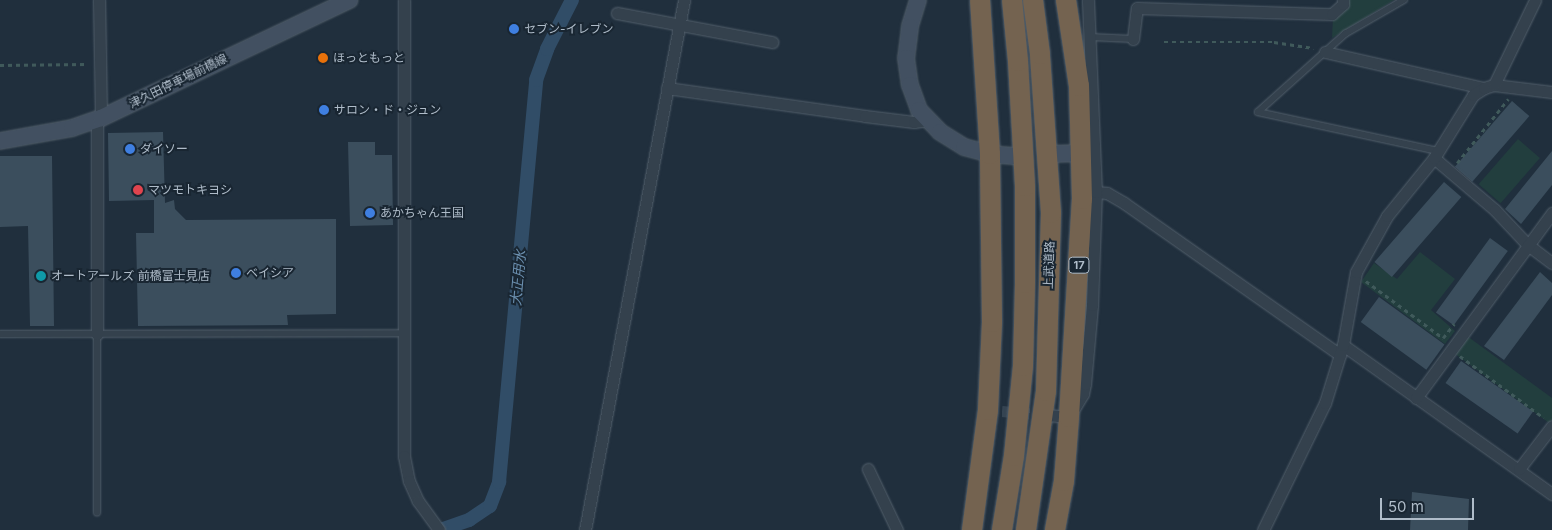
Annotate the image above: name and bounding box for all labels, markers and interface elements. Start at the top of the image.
place label: セブン-イレブン [524,22,614,36]
marker: セブン-イレブン [508,23,520,35]
street label: 津久田停車場前橋線 [126,51,230,111]
place label: ほっともっと [333,51,405,65]
marker: ほっともっと [317,52,329,64]
place label: サロン・ド・ジュン [334,103,442,117]
marker: サロン・ド・ジュン [318,104,330,116]
place label: ダイソー [140,142,188,156]
marker: ダイソー [124,143,136,155]
place label: マツモトキヨシ [148,183,232,197]
marker: マツモトキヨシ [132,184,144,196]
place label: あかちゃん王国 [380,206,464,220]
marker: あかちゃん王国 [364,207,376,219]
street label: 上武道路 [1041,241,1057,289]
water label: 大正用水 [507,249,529,307]
road number: 17 [1068,256,1090,274]
place label: ベイシア [246,266,294,280]
marker: ベイシア [230,267,242,279]
place label: オートアールズ 前橋富士見店 [51,269,210,283]
marker: オートアールズ 前橋富士見店 [35,270,47,282]
scale bar [1382,488,1476,520]
text: 50 m [1388,497,1424,516]

